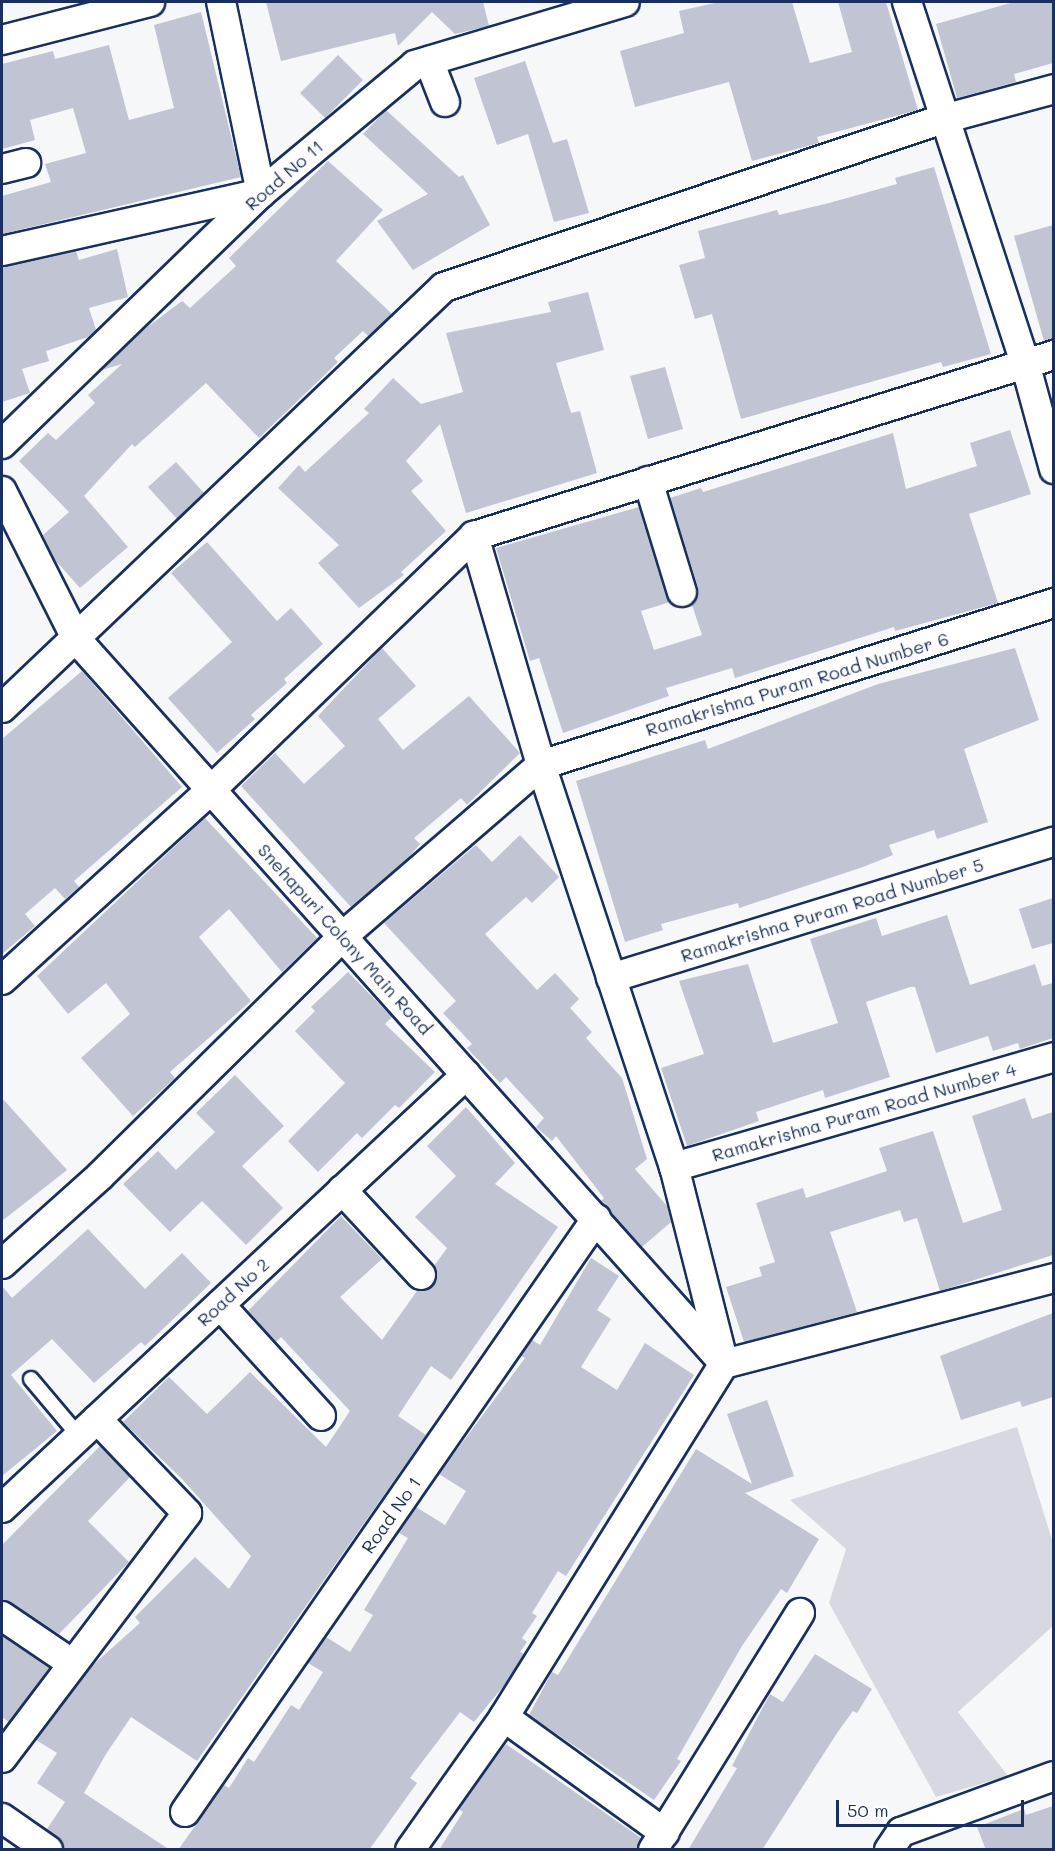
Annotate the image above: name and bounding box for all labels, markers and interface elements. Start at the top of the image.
street label: Road No 11 [241,135,327,215]
street label: Ramakrishna Puram Road Number 6 [643,628,951,740]
street label: Snehapuri Colony Main Road [254,839,436,1039]
street label: Ramakrishna Puram Road Number 5 [678,854,986,966]
street label: Ramakrishna Puram Road Number 4 [709,1058,1019,1166]
street label: Road No 2 [193,1253,273,1331]
street label: Road No 1 [357,1473,425,1557]
scale bar [839,1788,1026,1826]
text: 50 m [847,1798,889,1822]

